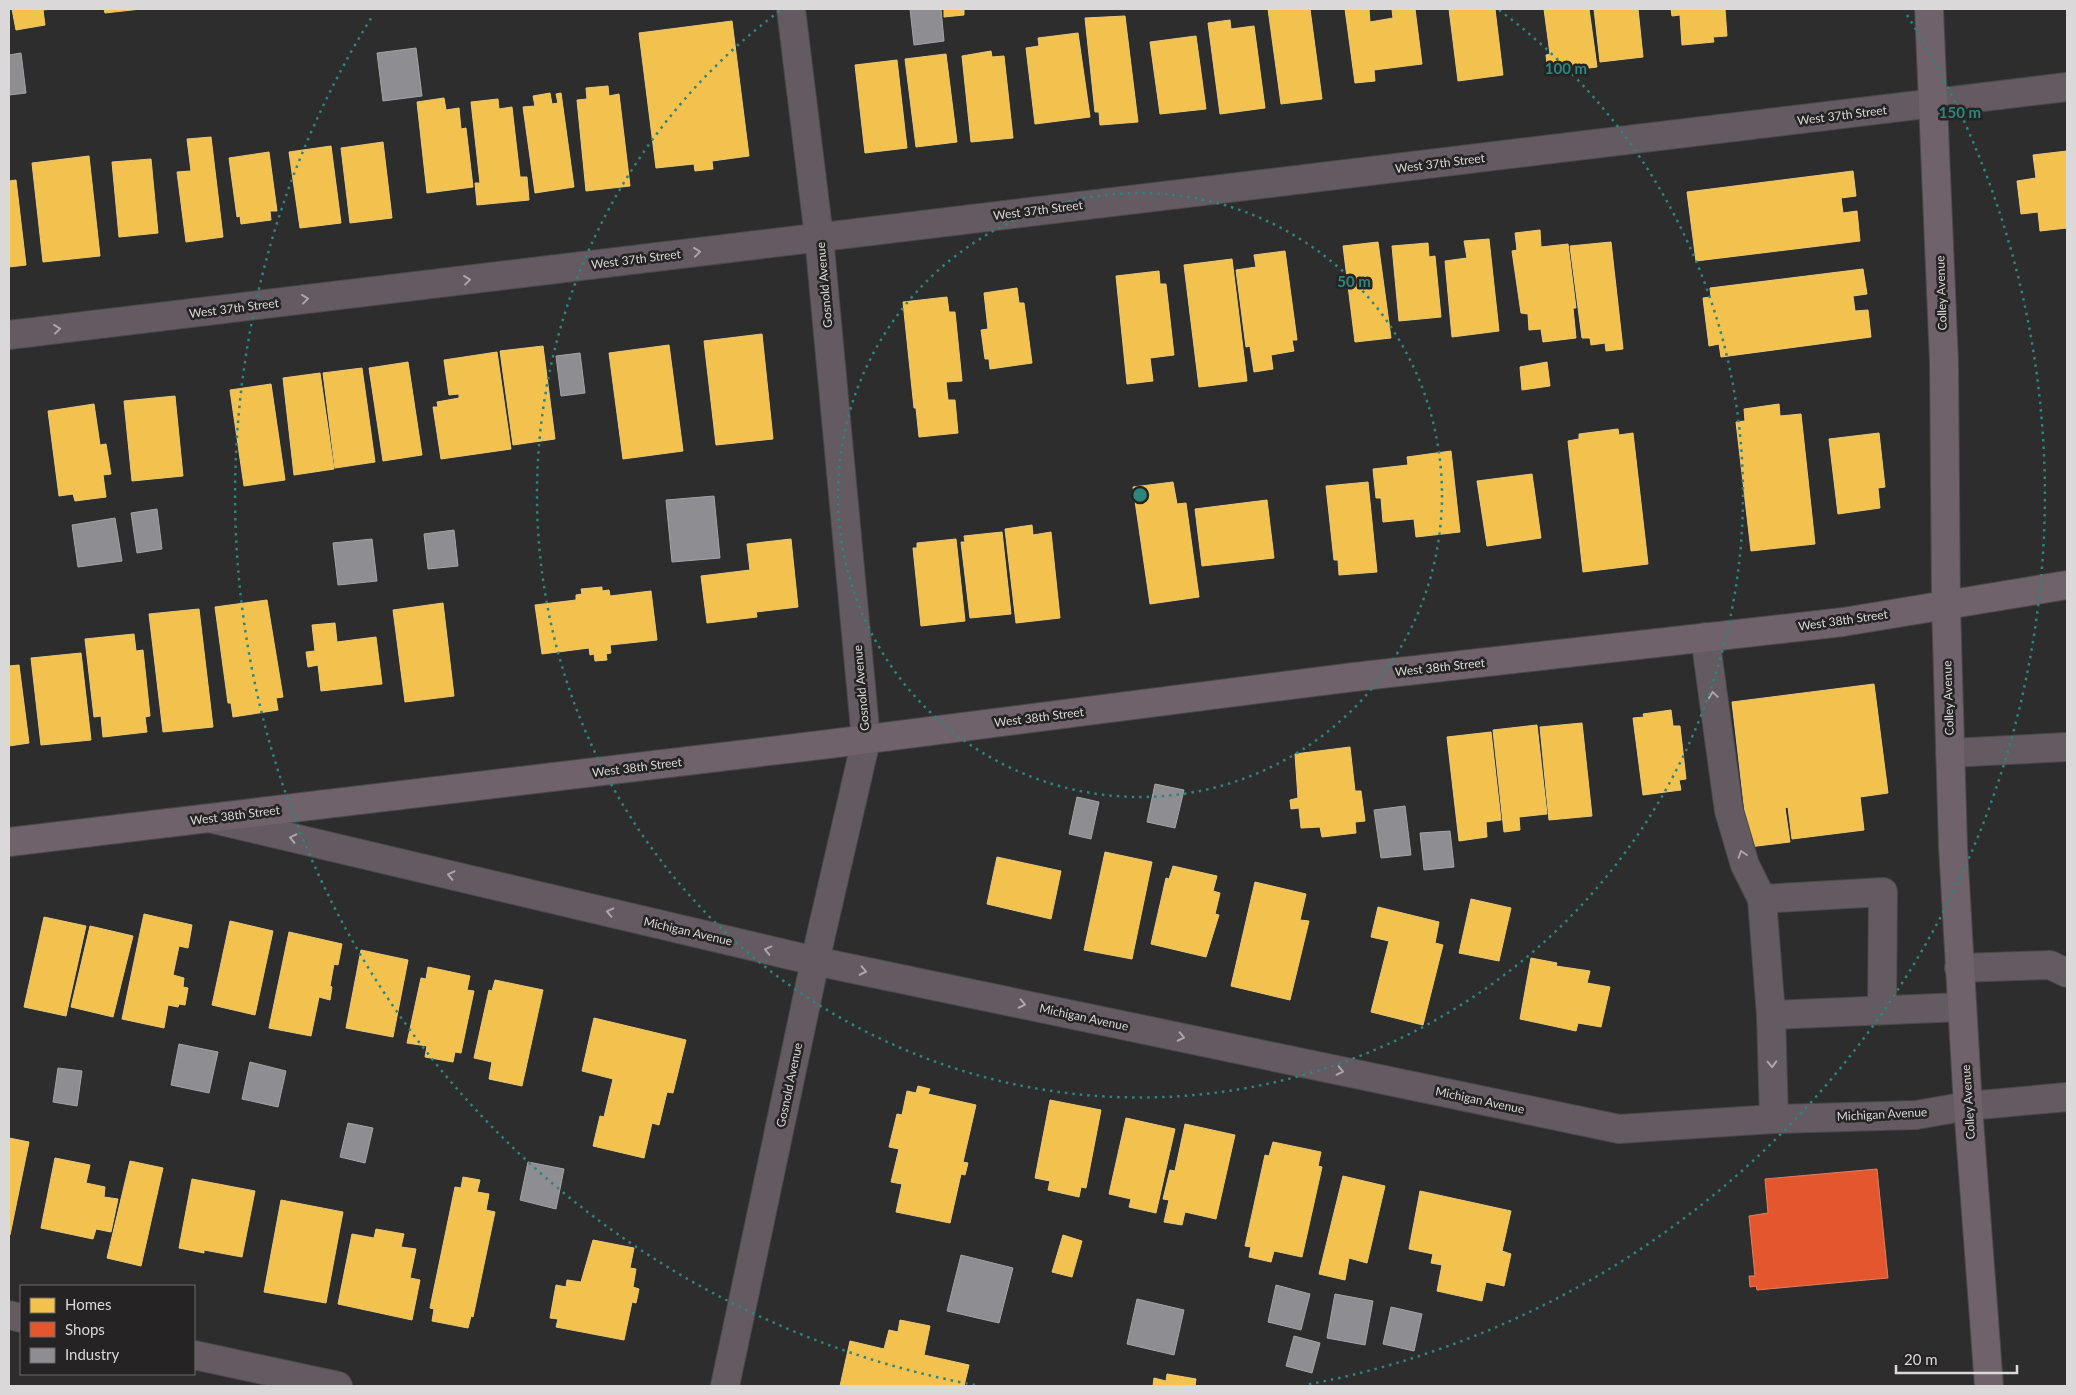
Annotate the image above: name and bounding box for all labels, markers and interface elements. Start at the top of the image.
text: 100 m [1545,59,1587,77]
street label: West 37th Street [1796,102,1888,128]
text: 150 m [1939,103,1981,121]
street label: West 37th Street [1394,150,1486,176]
street label: West 37th Street [992,197,1084,223]
street label: Gosnold Avenue [813,241,835,329]
street label: West 37th Street [590,246,682,272]
one-way arrow [694,247,702,258]
street label: Colley Avenue [1932,255,1950,331]
text: 50 m [1337,272,1371,290]
one-way arrow [462,275,471,285]
one-way arrow [302,294,310,305]
street label: West 37th Street [188,295,280,321]
one-way arrow [53,324,61,335]
centre of rings [1131,486,1149,504]
street label: West 38th Street [1797,606,1889,634]
street label: Gosnold Avenue [850,644,872,732]
street label: West 38th Street [1394,655,1486,679]
street label: Colley Avenue [1939,660,1957,736]
one-way arrow [1708,690,1719,698]
street label: West 38th Street [993,704,1085,730]
street label: West 38th Street [591,754,683,780]
street label: West 38th Street [189,802,281,828]
one-way arrow [289,833,298,844]
one-way arrow [1737,851,1747,859]
one-way arrow [447,870,456,881]
one-way arrow [605,907,614,918]
street label: Michigan Avenue [642,914,734,948]
one-way arrow [763,945,772,956]
one-way arrow [858,965,867,976]
one-way arrow [1017,998,1026,1009]
street label: Michigan Avenue [1038,1000,1130,1034]
one-way arrow [1177,1032,1185,1042]
street label: Gosnold Avenue [773,1041,805,1129]
one-way arrow [1767,1060,1778,1068]
street label: Colley Avenue [1958,1064,1978,1140]
one-way arrow [1336,1065,1345,1075]
street label: Michigan Avenue [1434,1083,1526,1117]
street label: Michigan Avenue [1836,1104,1928,1124]
legend [20,1285,195,1375]
text: Homes [65,1295,111,1313]
text: Shops [65,1320,105,1338]
scale bar [1896,1342,2017,1374]
text: Industry [65,1345,120,1363]
text: 20 m [1904,1350,1938,1368]

